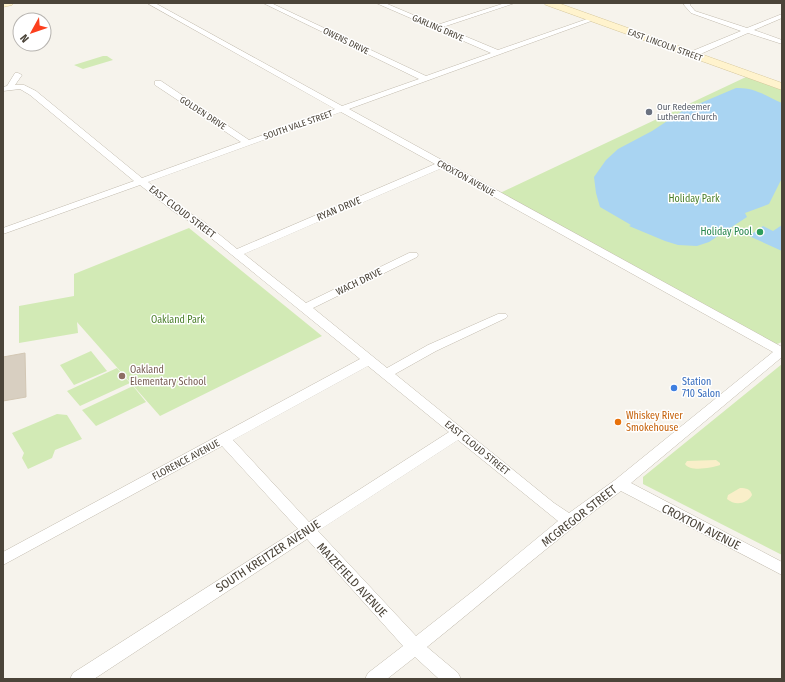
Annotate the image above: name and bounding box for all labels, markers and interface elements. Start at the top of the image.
north arrow [12,12,52,52]
street label: GARLING DRIVE [411,13,465,43]
street label: OWENS DRIVE [321,26,371,56]
street label: EAST LINCOLN STREET [626,27,705,63]
text: N [18,31,32,45]
street label: GOLDEN DRIVE [178,94,228,132]
place label: Our Redeemer Lutheran Church [657,102,717,122]
marker: Our Redeemer Lutheran Church [644,107,654,117]
street label: SOUTH VALE STREET [262,108,335,142]
street label: CROXTON AVENUE [435,158,497,198]
street label: EAST CLOUD STREET [146,183,218,241]
park label: Holiday Park [668,193,720,205]
street label: RYAN DRIVE [315,194,363,224]
place label: Holiday Pool [701,226,752,238]
marker: Holiday Pool [755,227,765,237]
street label: WACH DRIVE [334,266,384,298]
park label: Oakland Park [151,314,205,326]
place label: Oakland Elementary School [130,364,206,388]
marker: Oakland Elementary School [117,371,127,381]
place label: Station 710 Salon [682,376,720,400]
marker: Station 710 Salon [669,383,679,393]
place label: Whiskey River Smokehouse [626,410,683,434]
marker: Whiskey River Smokehouse [613,417,623,427]
street label: EAST CLOUD STREET [442,418,512,478]
street label: FLORENCE AVENUE [150,437,222,483]
street label: MCGREGOR STREET [539,482,620,550]
street label: CROXTON AVENUE [659,501,743,553]
street label: SOUTH KREITZER AVENUE [213,517,323,595]
street label: MAIZEFIELD AVENUE [314,540,390,620]

